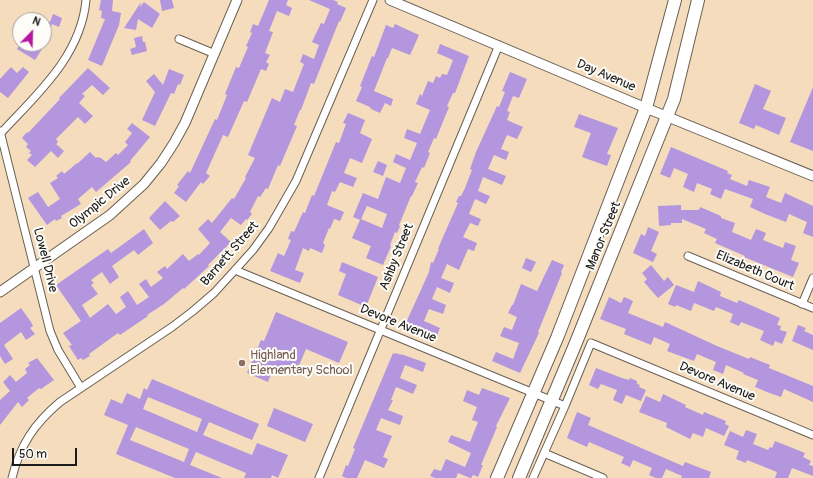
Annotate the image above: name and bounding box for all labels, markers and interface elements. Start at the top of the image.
north arrow [12,12,52,52]
text: N [31,14,42,29]
street label: Day Avenue [574,57,638,95]
street label: Olympic Drive [66,174,134,232]
street label: Manor Street [583,200,625,272]
street label: Barnett Street [198,219,262,289]
street label: Ashby Street [377,221,417,293]
street label: Lowell Drive [29,226,61,294]
street label: Elizabeth Court [714,248,796,294]
street label: Devore Avenue [358,302,438,346]
place label: Highland Elementary School [250,348,353,379]
marker: Highland Elementary School [237,358,247,368]
street label: Devore Avenue [677,359,757,405]
scale bar [14,440,79,466]
text: 50 m [19,447,47,462]

